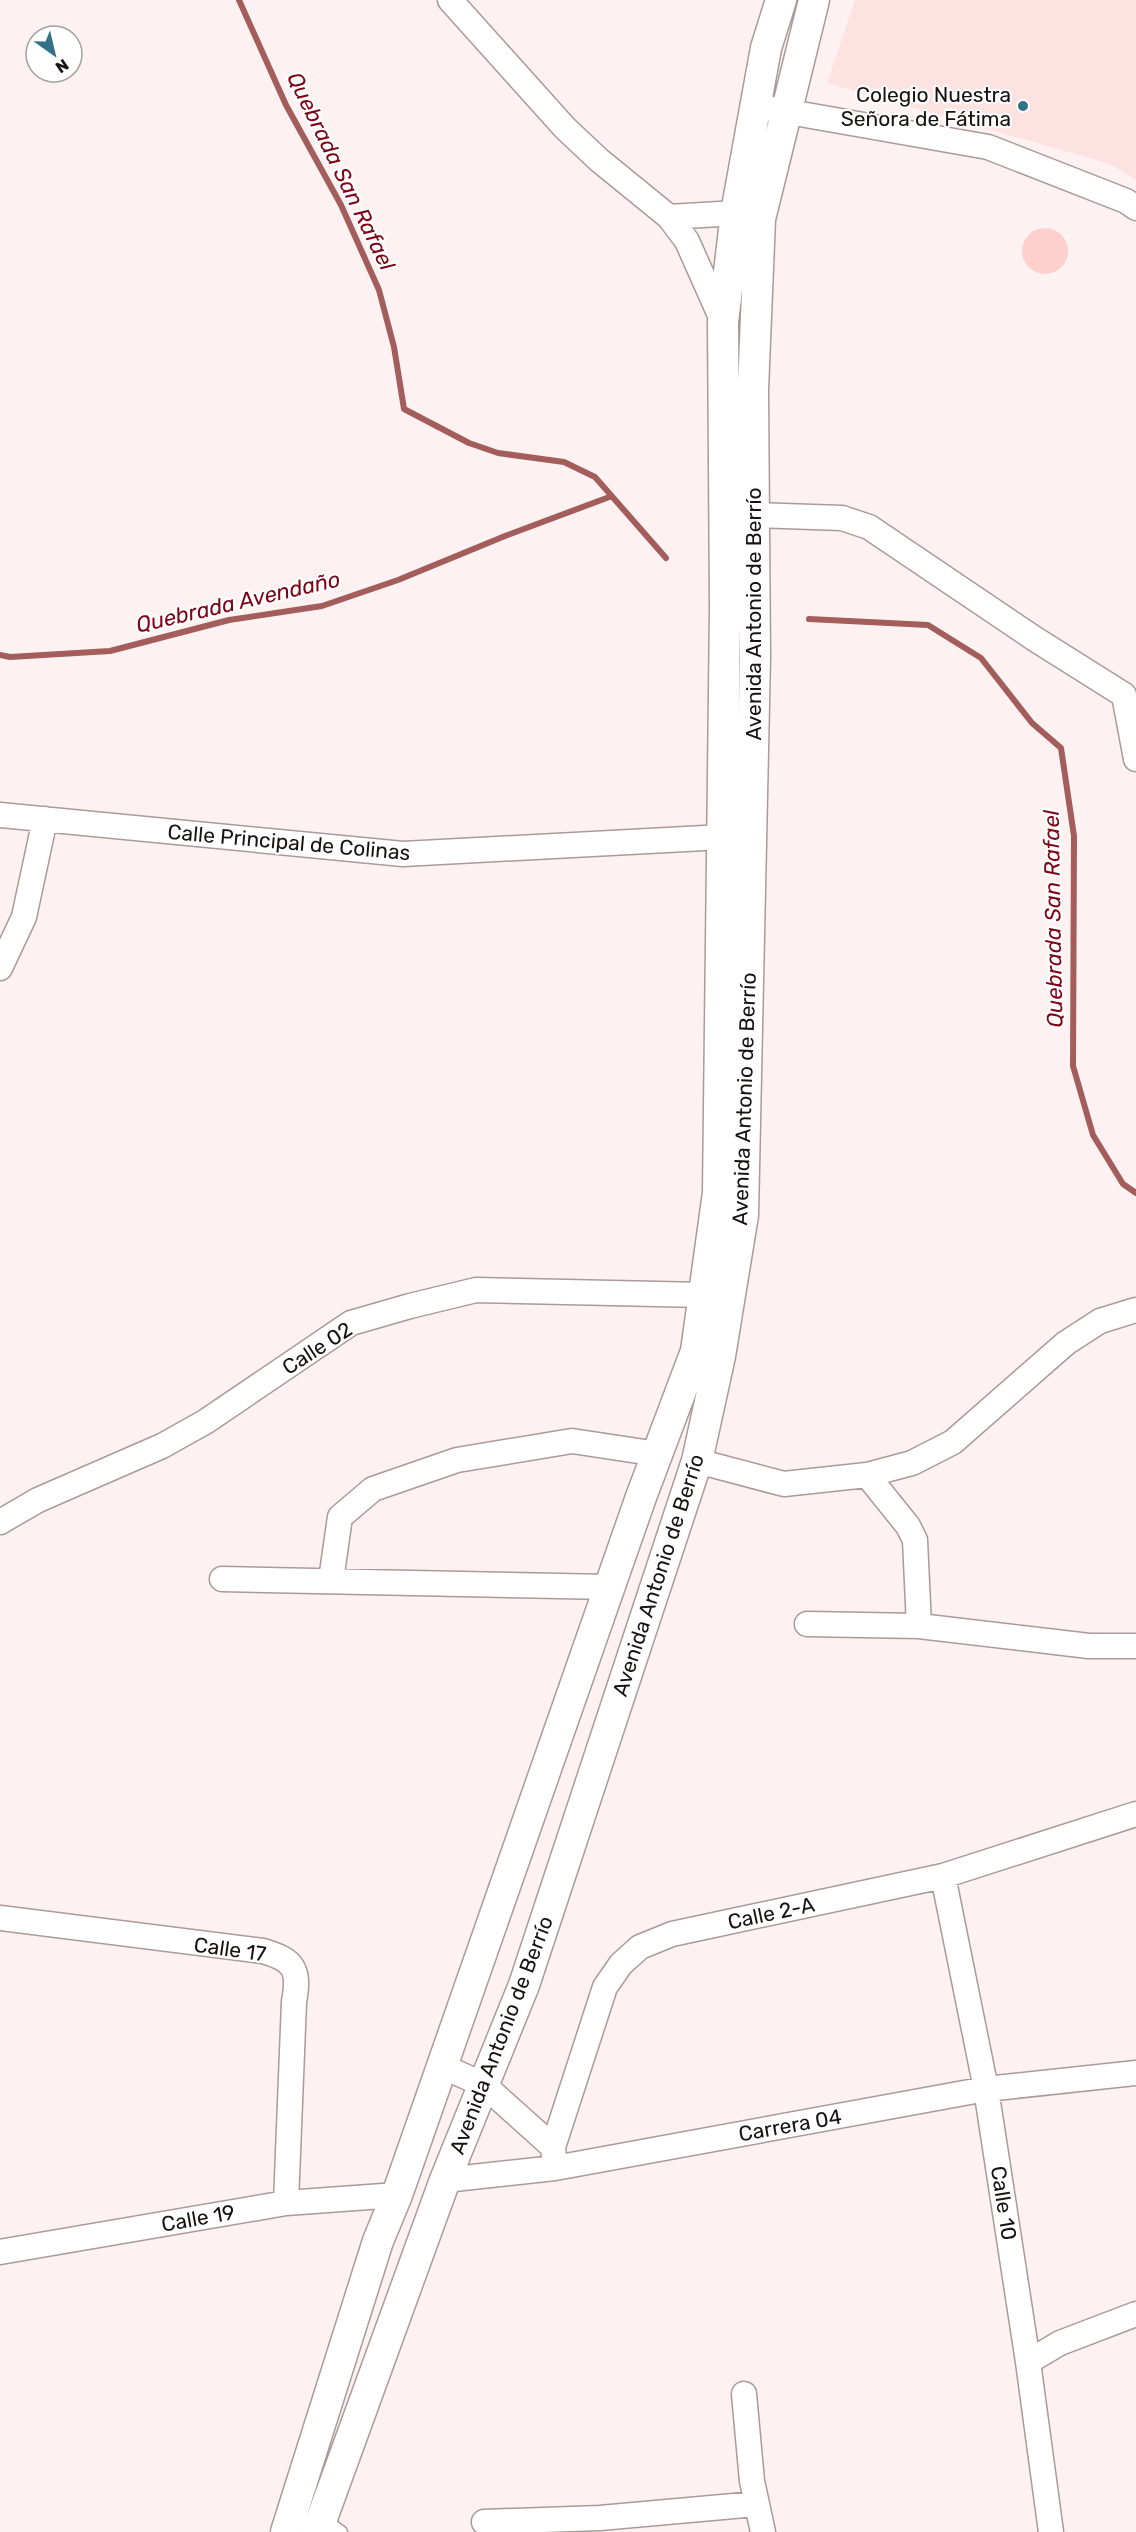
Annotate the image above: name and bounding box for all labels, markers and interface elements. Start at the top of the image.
north arrow [24,24,84,84]
text: N [52,55,72,77]
water label: Quebrada San Rafael [281,67,401,275]
place label: Colegio Nuestra Señora de Fátima [841,82,1011,131]
marker: Colegio Nuestra Señora de Fátima [1016,99,1030,113]
street label: Avenida Antonio de Berrío [741,487,766,741]
water label: Quebrada Avendaño [133,565,343,639]
water label: Quebrada San Rafael [1038,809,1068,1028]
street label: Calle Principal de Colinas [167,819,411,865]
street label: Avenida Antonio de Berrío [727,972,761,1226]
street label: Calle 02 [277,1316,357,1380]
street label: Avenida Antonio de Berrío [607,1451,709,1699]
street label: Calle 2-A [725,1892,817,1934]
street label: Avenida Antonio de Berrío [444,1912,558,2158]
street label: Calle 17 [192,1932,268,1966]
street label: Carrera 04 [737,2104,843,2146]
street label: Calle 10 [986,2164,1022,2242]
street label: Calle 19 [159,2199,237,2237]

